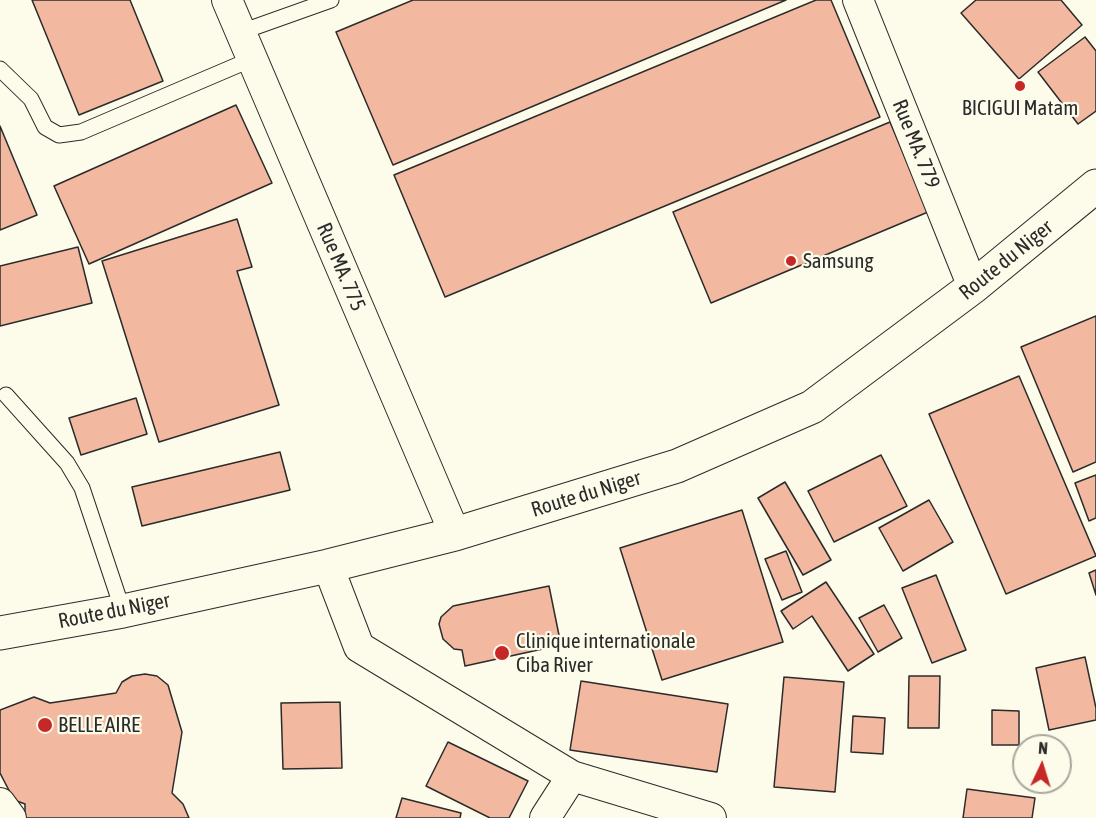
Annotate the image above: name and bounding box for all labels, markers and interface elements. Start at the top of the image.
marker: BICIGUI Matam [1013,79,1027,93]
place label: BICIGUI Matam [962,95,1078,121]
street label: Rue MA. 779 [887,96,945,192]
street label: Route du Niger [954,215,1058,305]
street label: Rue MA. 775 [311,219,371,315]
place label: Samsung [803,248,873,274]
marker: Samsung [784,254,798,268]
street label: Route du Niger [528,465,644,523]
street label: Route du Niger [56,588,172,634]
place label: Clinique internationale Ciba River [516,628,695,678]
marker: Clinique internationale Ciba River [493,644,511,662]
place label: BELLE AIRE [58,712,140,738]
marker: BELLE AIRE [36,716,54,734]
north arrow [1012,734,1072,794]
text: N [1038,739,1048,757]

